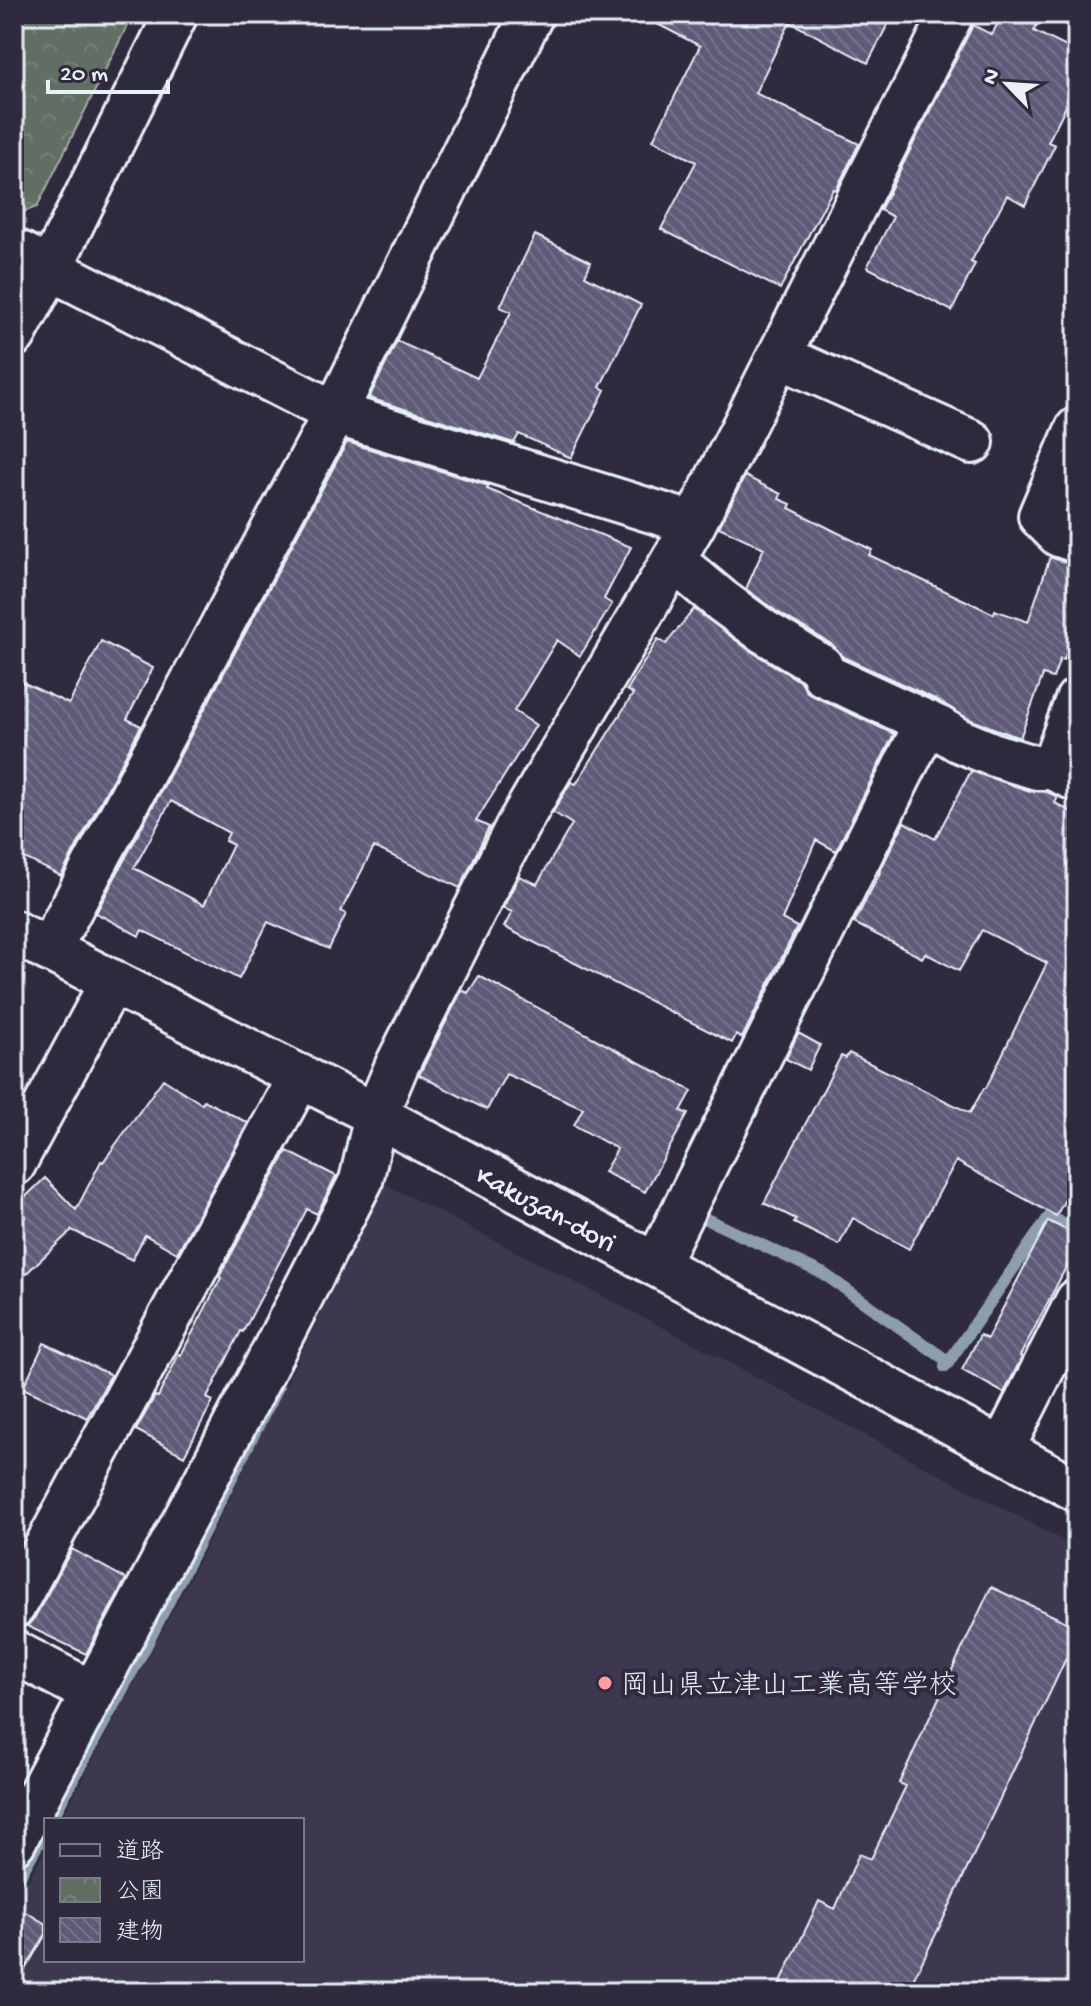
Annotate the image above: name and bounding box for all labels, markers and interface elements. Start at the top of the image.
scale bar [48,44,168,94]
north arrow [967,44,1047,124]
text: 20 m [60,61,108,90]
text: N [978,65,1007,89]
street label: Kakuzan-dori [469,1160,620,1262]
place label: 岡山県立津山工業高等学校 [621,1670,957,1704]
marker: 岡山県立津山工業高等学校 [596,1674,614,1692]
legend [44,1818,304,1962]
text: 道路 [116,1838,164,1868]
text: 公園 [116,1879,164,1908]
text: 建物 [116,1918,164,1948]

